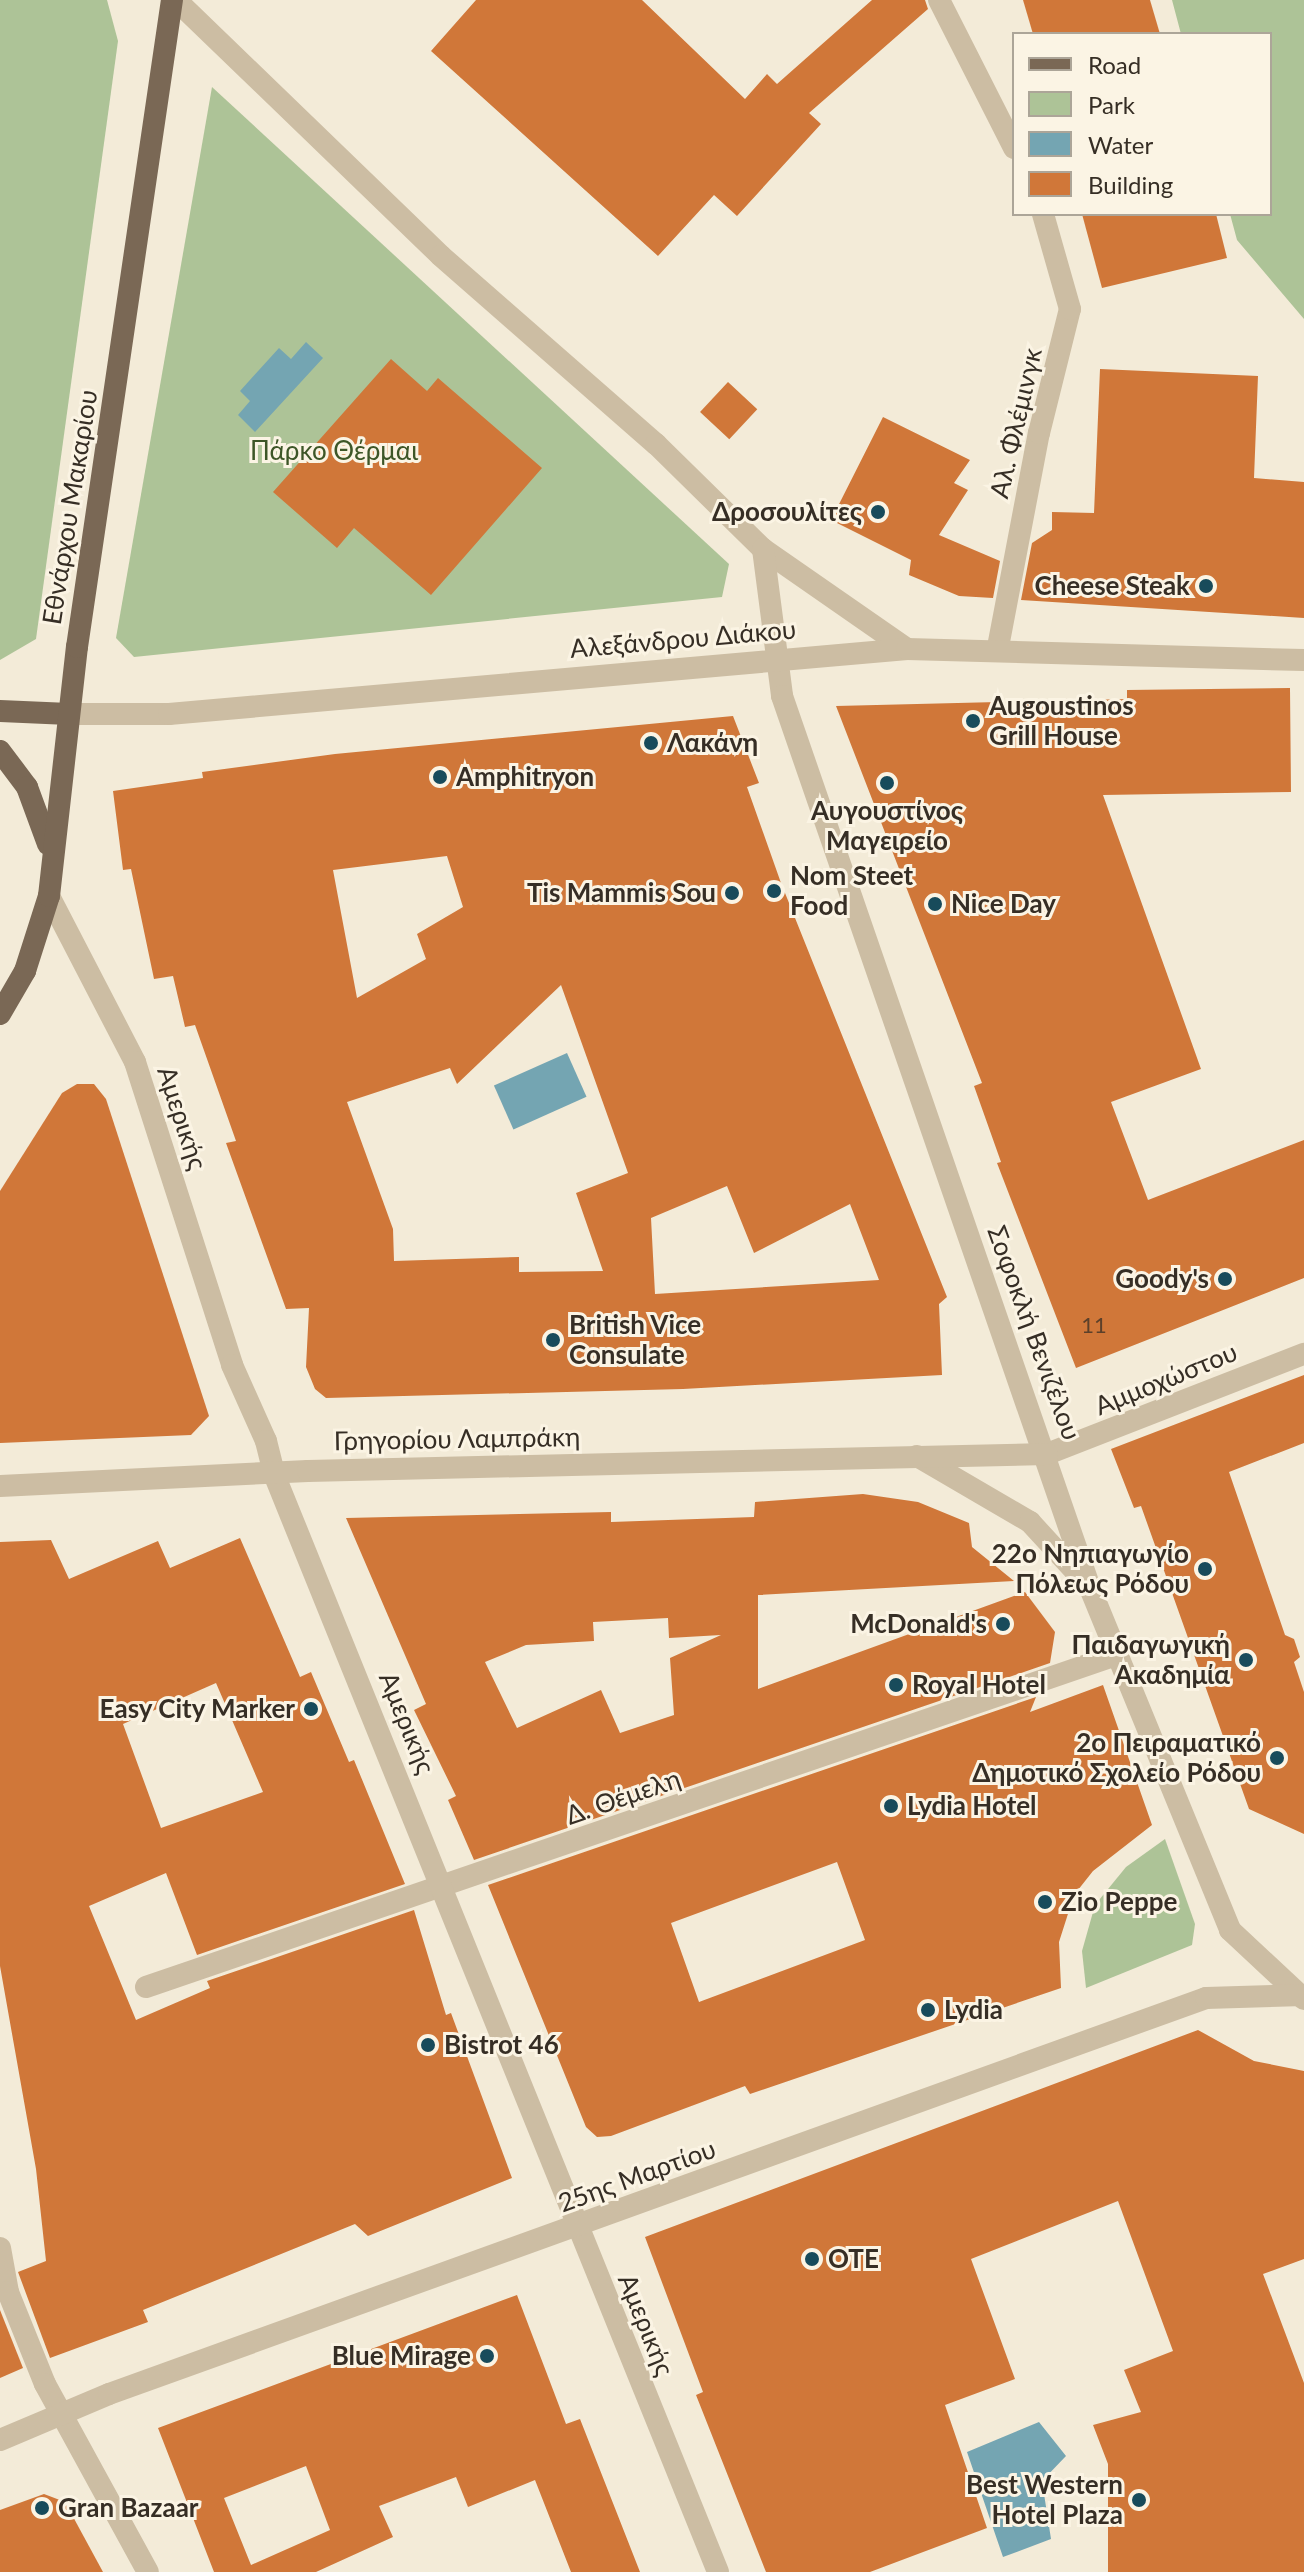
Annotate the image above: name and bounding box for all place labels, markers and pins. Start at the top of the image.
place label: Δροσουλίτες [712,496,862,528]
marker: Δροσουλίτες [869,503,887,521]
place label: Cheese Steak [1035,570,1190,602]
marker: Cheese Steak [1197,577,1215,595]
place label: Augoustinos Grill House [989,690,1134,752]
marker: Augoustinos Grill House [964,712,982,730]
place label: Λακάνη [667,727,758,759]
marker: Λακάνη [642,734,660,752]
place label: Amphitryon [456,761,594,793]
marker: Amphitryon [431,768,449,786]
marker: Αυγουστίνος Μαγειρείο [878,774,896,792]
place label: Αυγουστίνος Μαγειρείο [811,795,963,856]
place label: Nom Steet Food [790,860,913,922]
place label: Tis Mammis Sou [527,877,716,909]
marker: Nom Steet Food [765,882,783,900]
marker: Tis Mammis Sou [723,884,741,902]
place label: Nice Day [951,888,1056,920]
marker: Nice Day [926,895,944,913]
place label: Goody's [1115,1263,1209,1295]
marker: Goody's [1216,1270,1234,1288]
place label: British Vice Consulate [569,1309,702,1370]
marker: British Vice Consulate [544,1331,562,1349]
place label: 22ο Νηπιαγωγίο Πόλεως Ρόδου [992,1538,1189,1600]
marker: 22ο Νηπιαγωγίο Πόλεως Ρόδου [1196,1560,1214,1578]
place label: McDonald's [850,1608,987,1640]
marker: McDonald's [994,1615,1012,1633]
place label: Παιδαγωγική Ακαδημία [1072,1629,1230,1690]
marker: Παιδαγωγική Ακαδημία [1237,1651,1255,1669]
place label: Royal Hotel [912,1669,1046,1701]
marker: Royal Hotel [887,1676,905,1694]
place label: Easy City Marker [98,1693,295,1725]
marker: Easy City Marker [302,1700,320,1718]
place label: 2ο Πειραματικό Δημοτικό Σχολείο Ρόδου [972,1727,1261,1788]
marker: 2ο Πειραματικό Δημοτικό Σχολείο Ρόδου [1268,1749,1286,1767]
place label: Lydia Hotel [907,1790,1037,1822]
marker: Lydia Hotel [882,1797,900,1815]
place label: Zio Peppe [1061,1886,1177,1918]
marker: Zio Peppe [1036,1893,1054,1911]
place label: Lydia [944,1994,1003,2026]
marker: Lydia [919,2001,937,2019]
place label: Bistrot 46 [444,2029,559,2061]
marker: Bistrot 46 [419,2036,437,2054]
place label: ΟΤΕ [828,2243,879,2275]
marker: ΟΤΕ [803,2250,821,2268]
place label: Blue Mirage [332,2340,471,2372]
marker: Blue Mirage [478,2347,496,2365]
place label: Best Western Hotel Plaza [966,2469,1123,2530]
marker: Best Western Hotel Plaza [1130,2491,1148,2509]
place label: Gran Bazaar [58,2492,199,2524]
marker: Gran Bazaar [33,2499,51,2517]

